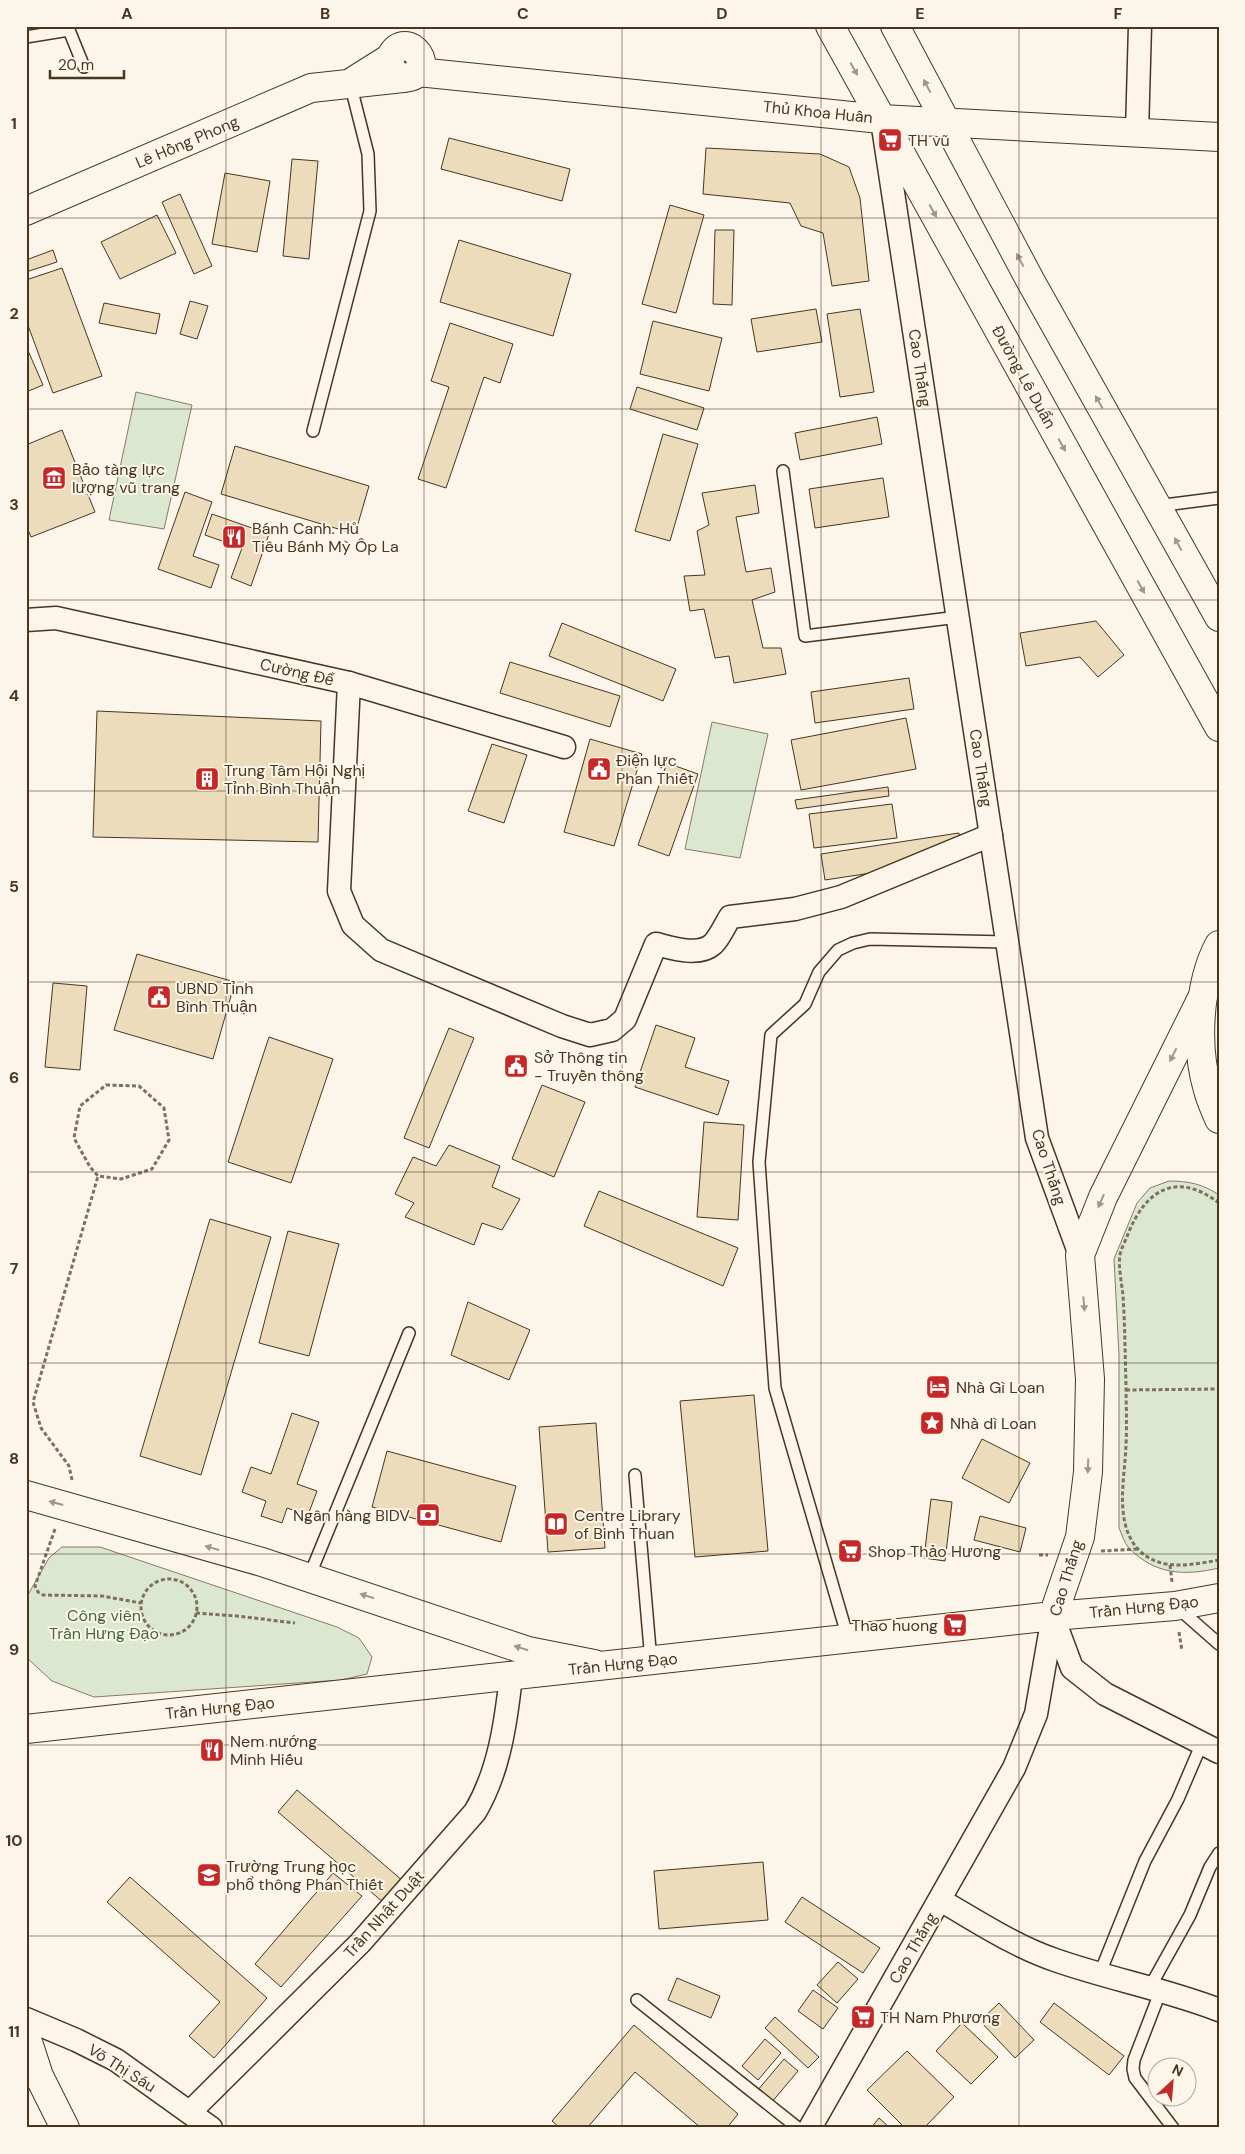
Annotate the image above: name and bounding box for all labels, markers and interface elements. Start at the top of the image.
text: A [121,3,133,24]
text: B [320,3,330,24]
text: C [517,3,529,24]
text: D [716,3,728,24]
text: E [915,3,925,24]
text: F [1114,3,1123,24]
scale bar [50,48,124,80]
text: 20 m [58,55,94,75]
one-way arrow [850,62,858,76]
one-way arrow [923,78,931,93]
street label: Thủ Khoa Huân [762,96,874,128]
street label: Lê Hồng Phong [132,111,242,173]
text: 1 [11,113,17,134]
supermarket icon: TH vũ [877,127,903,153]
place label: TH vũ [908,130,950,151]
one-way arrow [928,204,937,218]
one-way arrow [1016,253,1024,267]
text: 2 [9,303,19,324]
street label: Đường Lê Duẩn [987,322,1061,432]
street label: Cao Thắng [903,327,937,409]
one-way arrow [1094,395,1103,409]
one-way arrow [1058,438,1067,452]
place label: Bảo tàng lực lượng vũ trang [72,459,180,498]
museum icon: Bảo tàng lực lượng vũ trang [41,465,67,491]
text: 3 [9,494,19,515]
place label: Bánh Canh. Hů Tiêu Bánh Mỳ Ôp La [252,518,399,557]
restaurant icon: Bánh Canh. Hů Tiêu Bánh Mỳ Ôp La [221,524,247,550]
one-way arrow [1174,536,1182,551]
one-way arrow [1137,580,1145,595]
street label: Cường Để [258,653,336,691]
text: 4 [9,685,19,706]
street label: Cao Thắng [964,727,998,809]
place label: Điện lực Phan Thiết [616,750,694,789]
public building icon: Điện lực Phan Thiết [586,756,612,782]
place label: Trung Tâm Hội Nghị Tỉnh Bình Thuận [224,760,365,799]
building icon: Trung Tâm Hội Nghị Tỉnh Bình Thuận [194,766,220,792]
text: 5 [9,876,19,897]
place label: UBND Tỉnh Bình Thuận [176,978,257,1017]
public building icon: UBND Tỉnh Bình Thuận [146,984,172,1010]
place label: Sở Thông tin - Truyền thông [534,1047,644,1086]
one-way arrow [1169,1048,1177,1062]
public building icon: Sở Thông tin - Truyền thông [503,1053,529,1079]
text: 6 [9,1067,19,1088]
street label: Cao Thắng [1027,1126,1071,1208]
one-way arrow [1097,1194,1105,1208]
text: 7 [10,1258,19,1279]
one-way arrow [1080,1296,1088,1312]
hotel icon: Nhà Gì Loan [925,1374,951,1400]
place label: Nhà Gì Loan [956,1377,1045,1398]
place icon: Nhà dì Loan [919,1410,945,1436]
place label: Nhà dì Loan [950,1413,1037,1434]
text: 8 [9,1448,19,1469]
one-way arrow [1084,1458,1092,1474]
one-way arrow [49,1499,64,1507]
bank icon: Ngân hàng BIDV [415,1502,441,1528]
place label: Ngân hàng BIDV [293,1505,410,1526]
place label: Centre Library of Binh Thuan [574,1505,681,1544]
library icon: Centre Library of Binh Thuan [543,1511,569,1537]
street label: Cao Thắng [1044,1537,1088,1619]
supermarket icon: Shop Thảo Hương [837,1538,863,1564]
place label: Shop Thảo Hương [868,1541,1001,1562]
one-way arrow [205,1543,220,1551]
street label: Trần Hưng Đạo [1088,1591,1200,1623]
one-way arrow [360,1592,375,1599]
park label: Công viên Trần Hưng Đạo [49,1605,159,1644]
supermarket icon: Thao huong [942,1612,968,1638]
place label: Thao huong [851,1615,938,1636]
text: 9 [9,1639,19,1660]
one-way arrow [514,1644,529,1652]
street label: Trần Hưng Đạo [567,1648,679,1680]
street label: Trần Hưng Đạo [164,1692,276,1724]
place label: Nem nướng Minh Hiếu [230,1731,317,1770]
restaurant icon: Nem nướng Minh Hiếu [199,1737,225,1763]
text: 10 [5,1830,23,1851]
place label: Trường Trung học phổ thông Phan Thiết [226,1856,383,1895]
school or university icon: Trường Trung học phổ thông Phan Thiết [196,1862,222,1888]
street label: Trần Nhật Duật [339,1866,429,1962]
street label: Cao Thắng [884,1909,942,1987]
supermarket icon: TH Nam Phương [850,2004,876,2030]
place label: TH Nam Phương [880,2007,1000,2028]
text: 11 [8,2021,20,2042]
street label: Võ Thị Sáu [84,2039,160,2097]
north arrow [1148,2056,1198,2106]
text: N [1169,2060,1186,2081]

